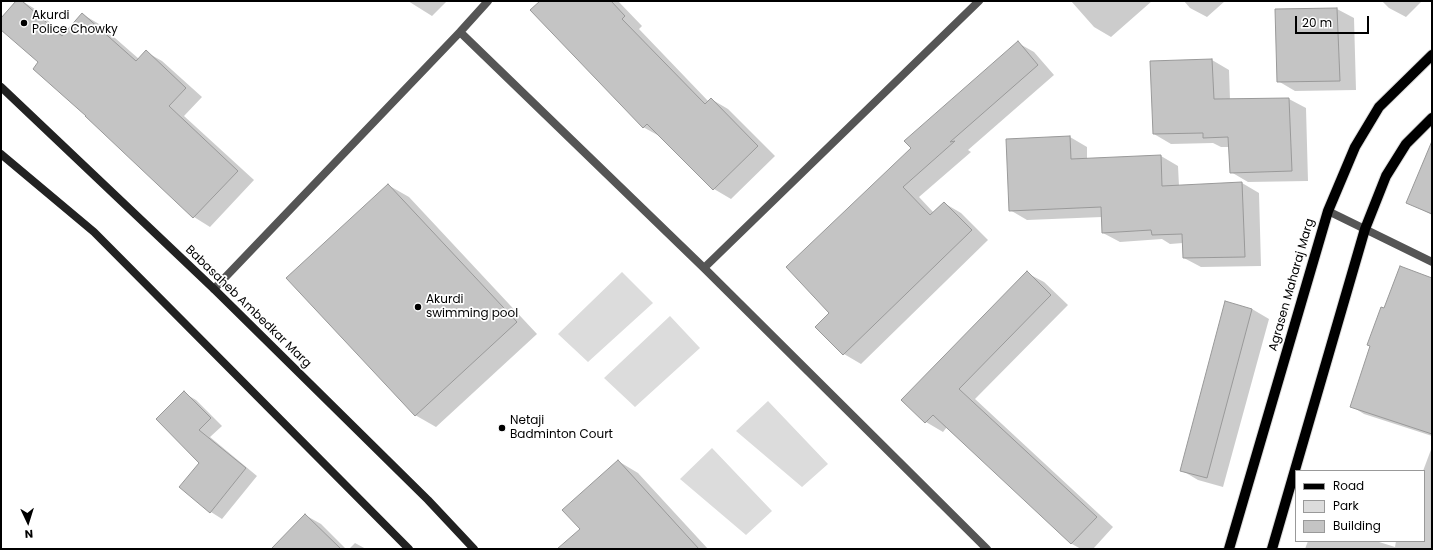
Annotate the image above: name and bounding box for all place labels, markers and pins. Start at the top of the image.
place label: Akurdi Police Chowky [32,9,118,37]
marker: Akurdi Police Chowky [19,18,29,28]
place label: Akurdi swimming pool [426,293,518,321]
marker: Akurdi swimming pool [413,302,423,312]
place label: Netaji Badminton Court [510,414,613,442]
marker: Netaji Badminton Court [497,423,507,433]

